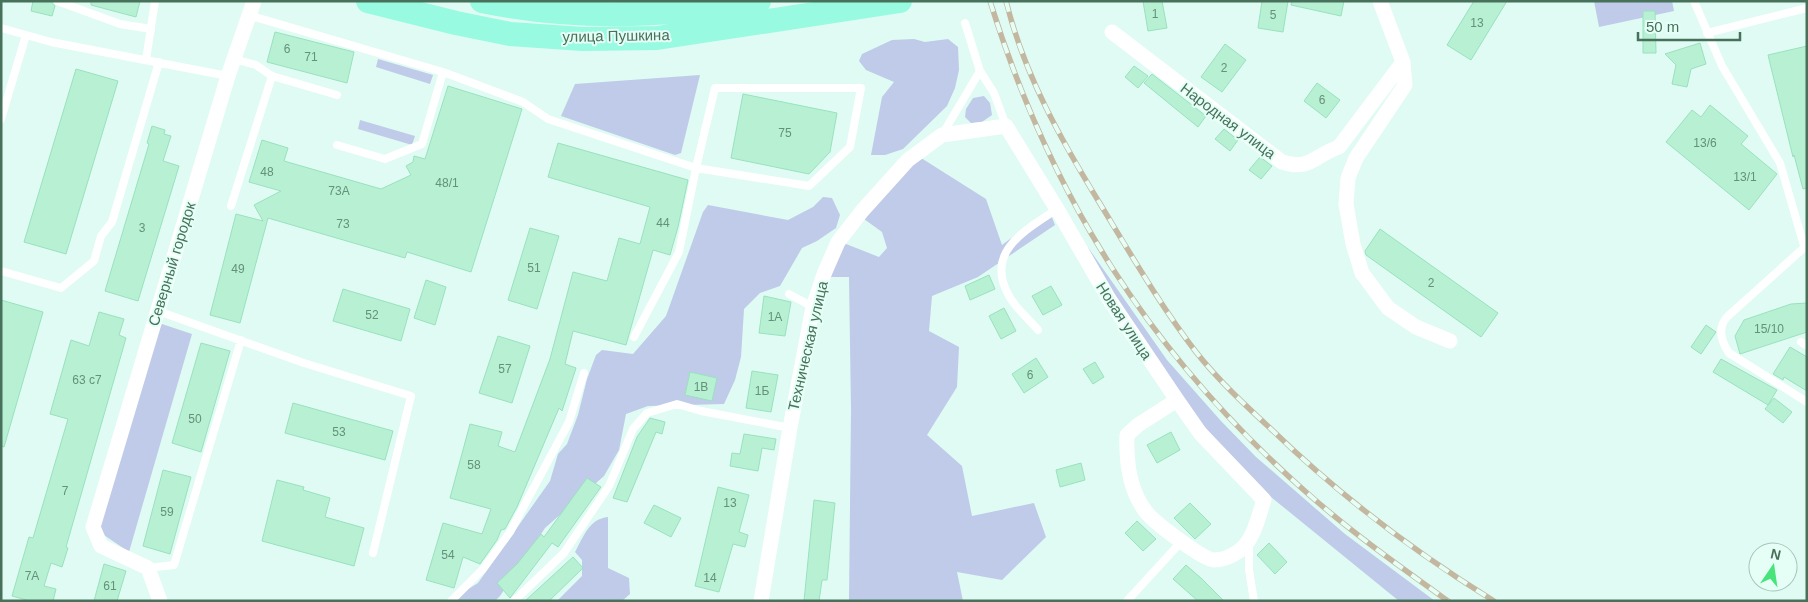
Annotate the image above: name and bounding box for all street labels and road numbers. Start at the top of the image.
street label: улица Пушкина [562,26,670,45]
street label: Народная улица [1177,79,1280,162]
street label: Северный городок [145,199,199,328]
street label: Техническая улица [784,279,831,413]
street label: Новая улица [1093,279,1156,363]

